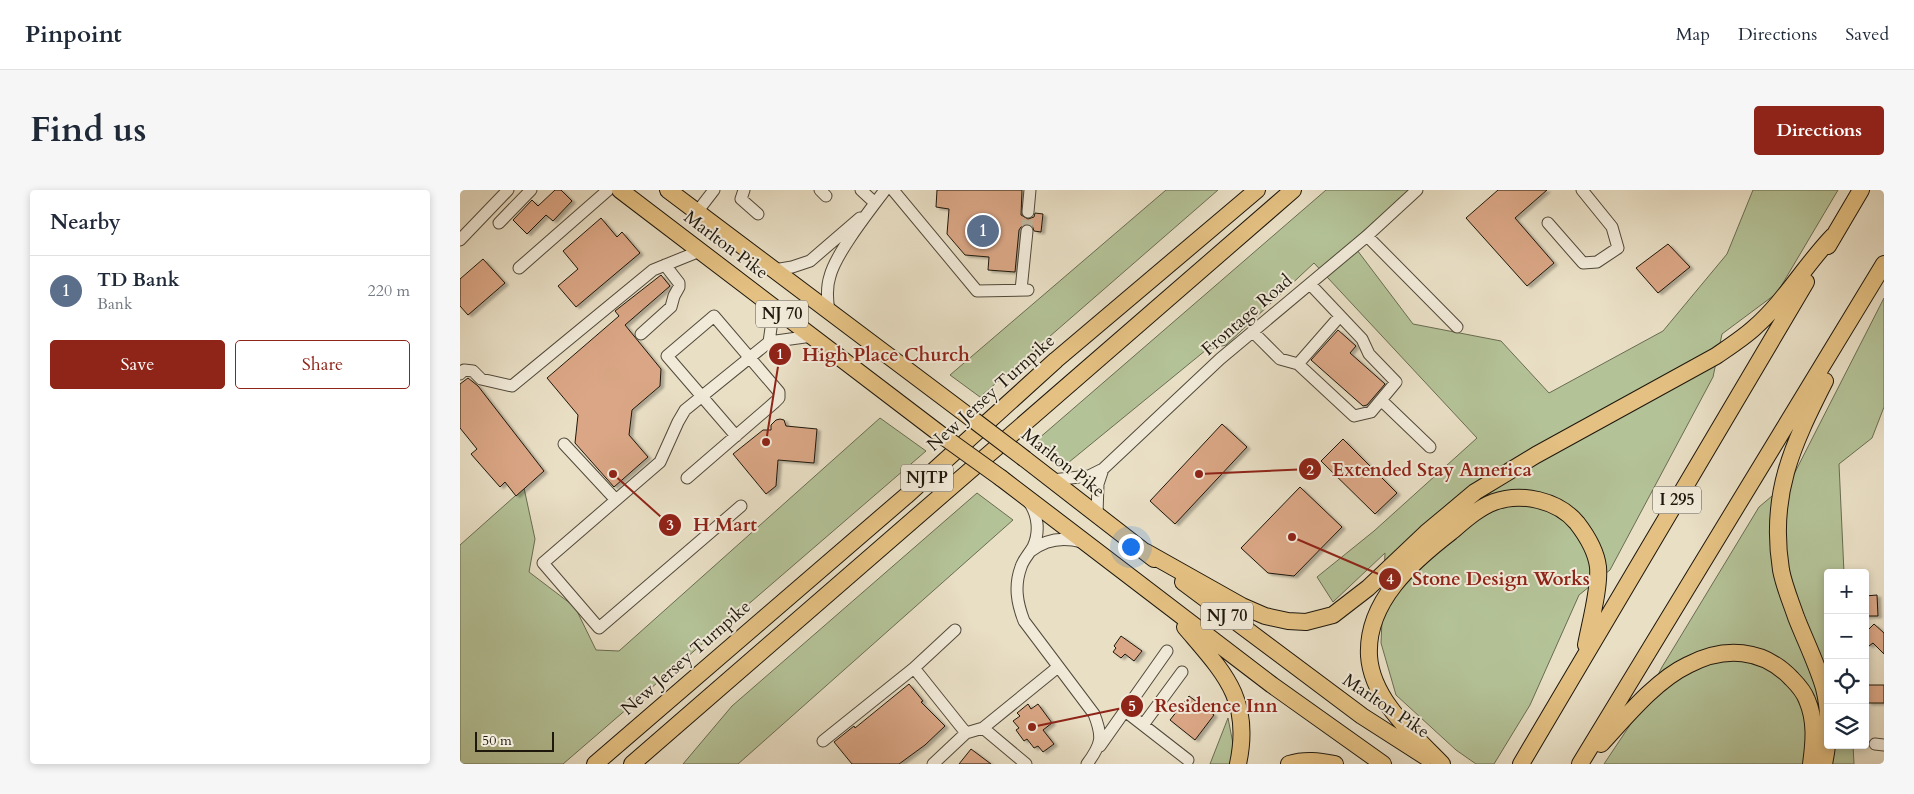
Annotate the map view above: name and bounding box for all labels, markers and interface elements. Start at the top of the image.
text: Pinpoint [25,18,122,51]
text: Map [1676,22,1710,47]
text: Directions [1738,22,1817,47]
text: Saved [1845,22,1889,47]
text: Find us [30,106,146,154]
button: Directions [1754,106,1884,155]
street label: Marlton Pike [679,205,773,285]
text: Nearby [50,208,121,237]
pin: 1 [967,212,999,250]
text: TD Bank [97,267,180,293]
street label: Frontage Road [1196,268,1298,361]
text: 1 [62,280,70,302]
text: 220 m [368,280,410,302]
text: Bank [97,293,132,315]
road number: NJ 70 [756,300,808,328]
street label: New Jersey Turnpike [922,329,1060,457]
callout: High Place Church [767,337,980,371]
button: Save [50,340,225,389]
button: Share [235,340,410,389]
text: High Place Church [802,342,970,368]
text: 1 [776,344,784,364]
street label: Marlton Pike [1016,422,1110,504]
callout: Extended Stay America [1297,452,1542,486]
text: Extended Stay America [1332,457,1533,483]
text: 2 [1306,460,1314,480]
road number: NJTP [901,464,953,492]
road number: I 295 [1653,486,1701,514]
callout: H Mart [658,508,767,542]
text: H Mart [693,512,757,538]
text: 3 [666,515,674,535]
your location [1118,534,1144,560]
callout: Stone Design Works [1377,562,1600,596]
text: Stone Design Works [1412,566,1590,592]
text: 4 [1386,569,1394,589]
map controls [1824,569,1869,749]
button: + [1824,569,1869,614]
street label: New Jersey Turnpike [616,595,756,721]
road number: NJ 70 [1201,602,1253,630]
button: − [1824,614,1869,659]
button: locate [1824,659,1869,704]
street label: Marlton Pike [1338,668,1434,744]
callout: Residence Inn [1120,689,1288,723]
text: Residence Inn [1154,693,1278,719]
text: 5 [1128,696,1136,716]
button: layers [1824,704,1869,749]
scale bar [475,729,554,752]
text: 50 m [482,731,512,750]

